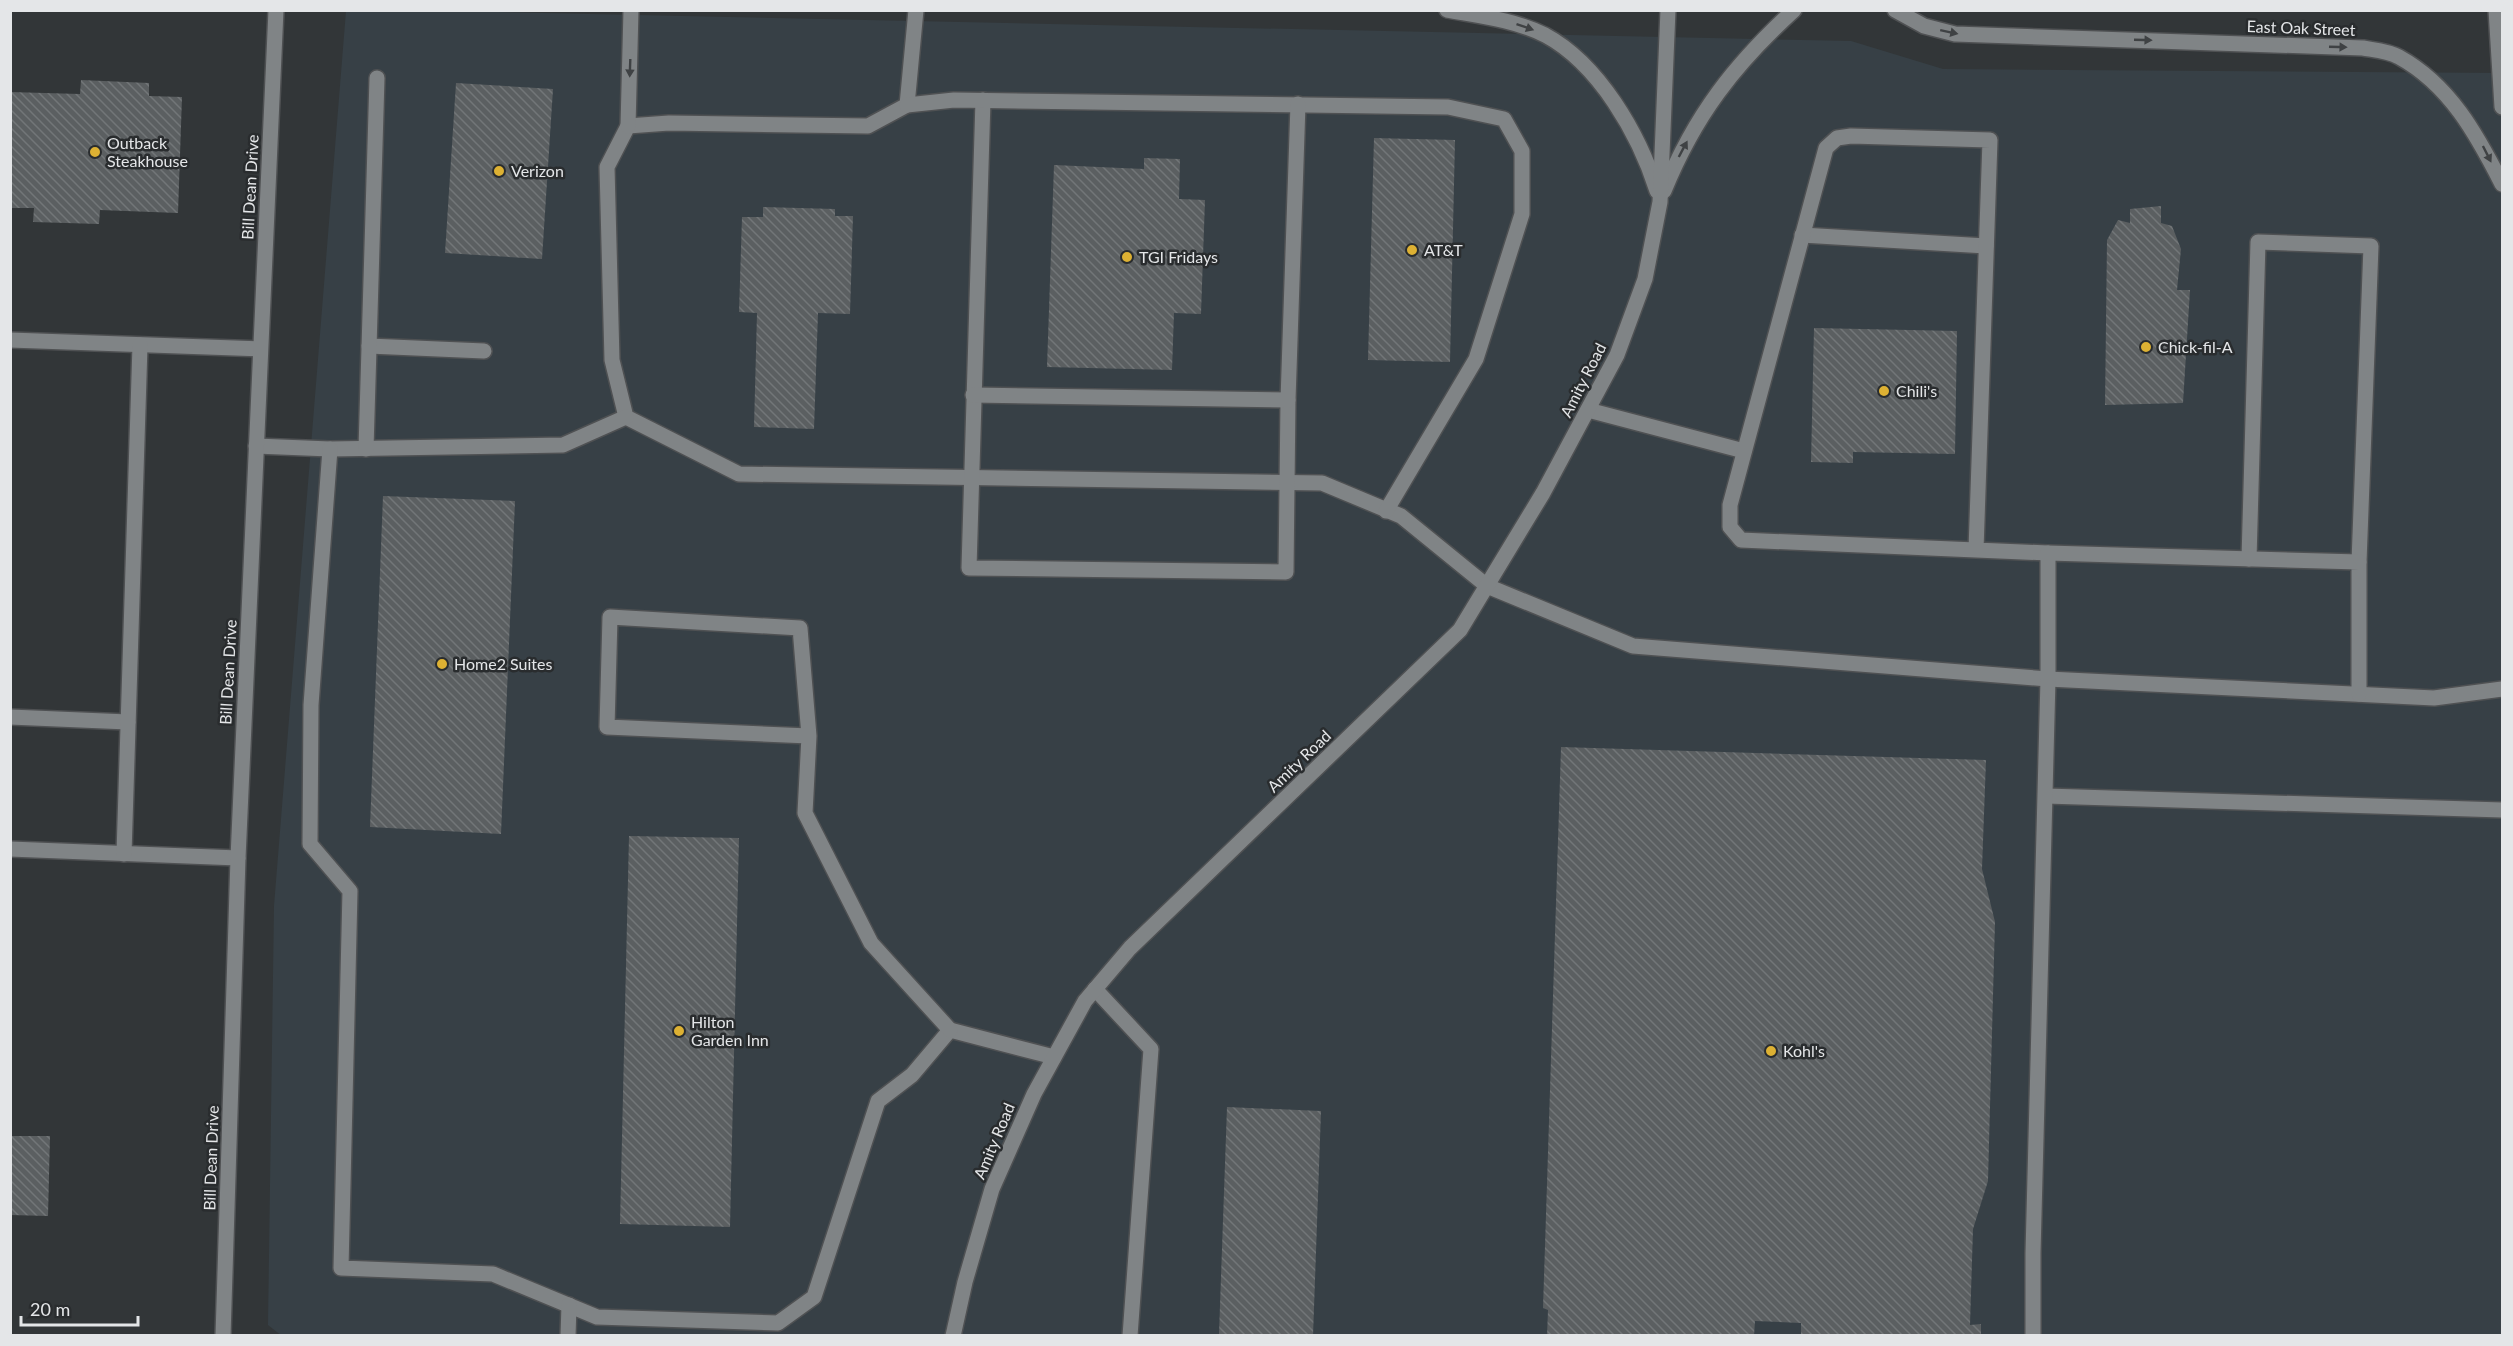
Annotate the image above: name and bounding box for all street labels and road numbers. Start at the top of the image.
street label: East Oak Street [2246,16,2356,39]
street label: Bill Dean Drive [237,134,262,240]
street label: Amity Road [1556,339,1609,420]
street label: Bill Dean Drive [215,619,240,725]
street label: Amity Road [1263,726,1334,796]
street label: Amity Road [969,1100,1018,1182]
street label: Bill Dean Drive [199,1105,222,1211]

